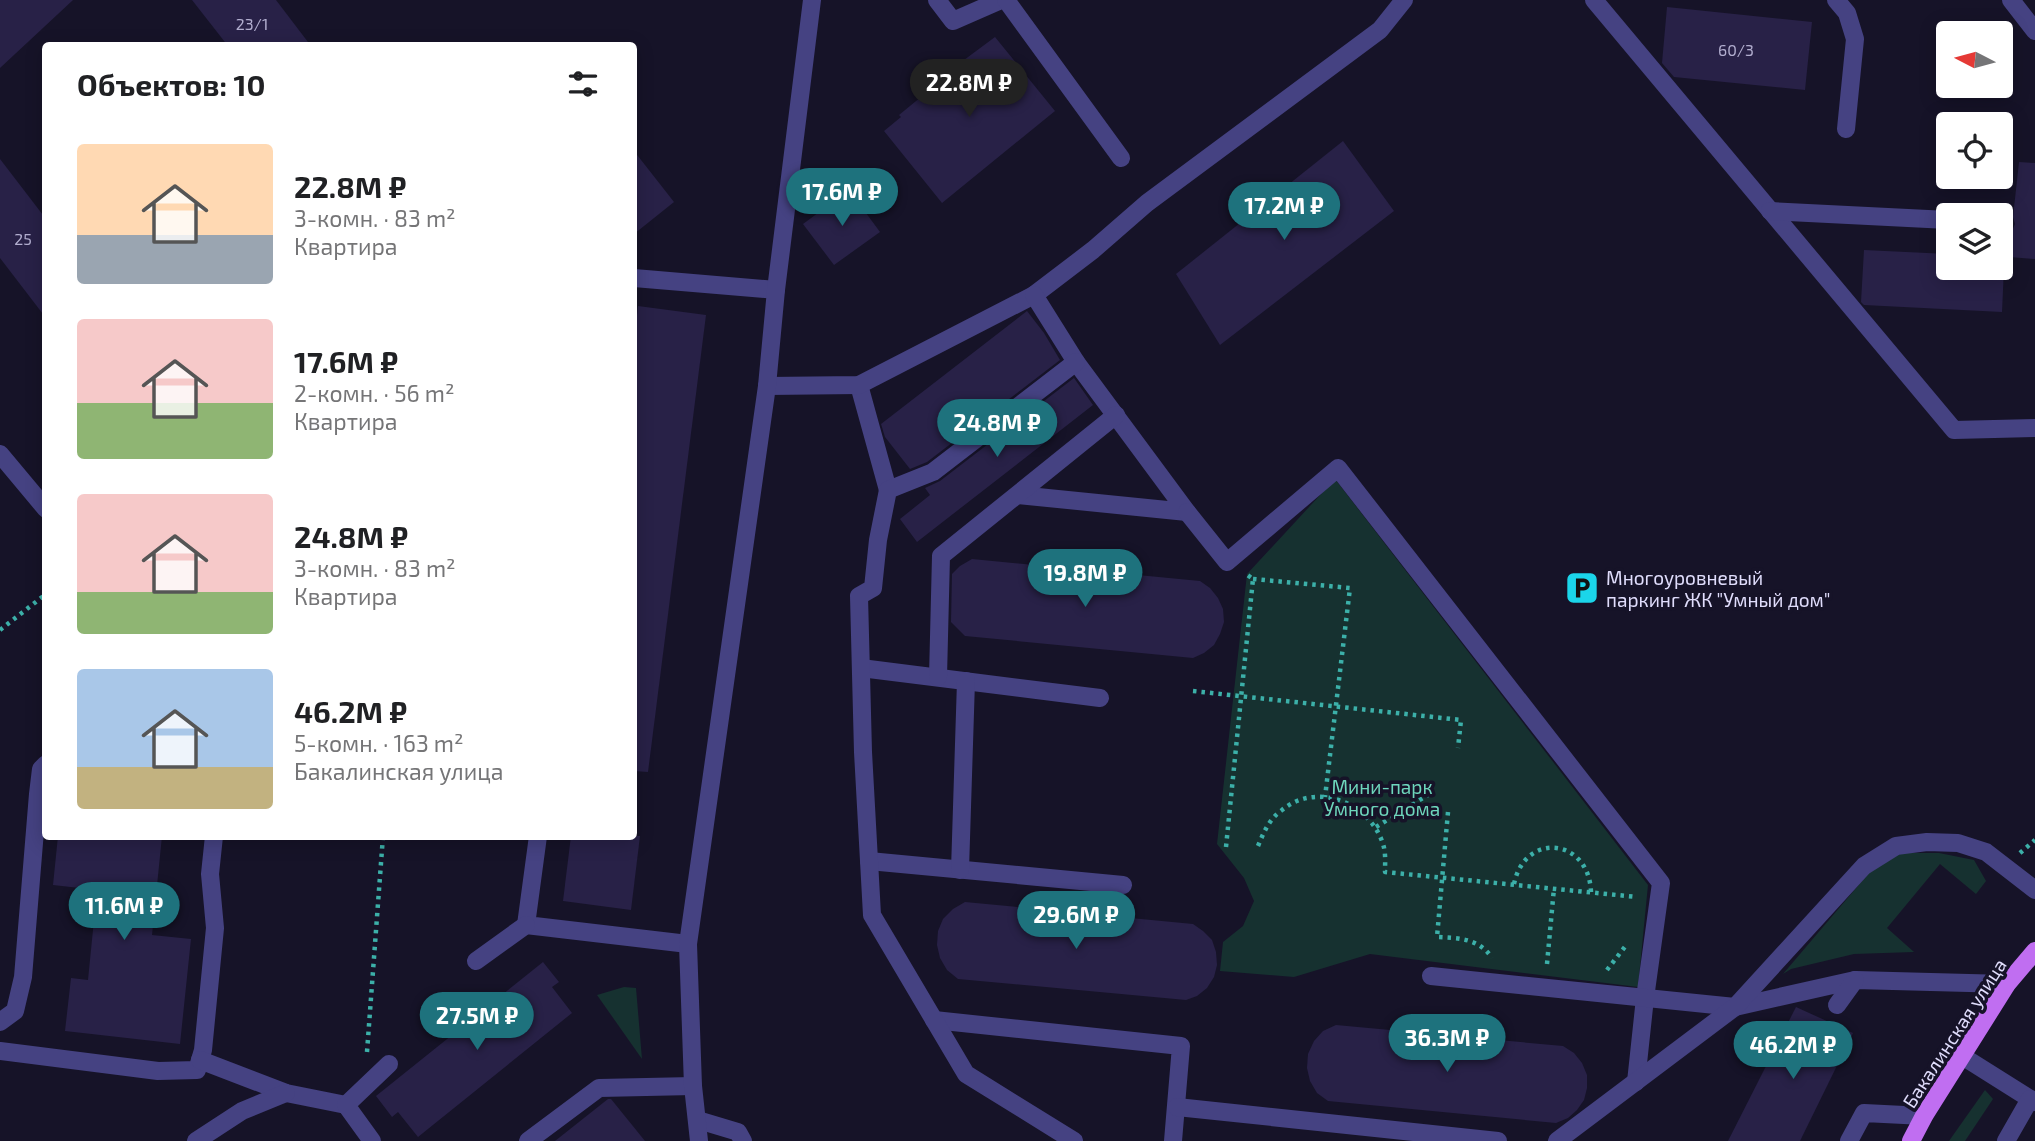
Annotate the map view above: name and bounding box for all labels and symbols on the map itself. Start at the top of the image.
house number: 23/1 [236,14,268,33]
north arrow [1936,21,2012,98]
house number: 60/3 [1718,40,1754,59]
pin: 22.8M ₽ [904,60,1034,119]
pin: 17.6M ₽ [777,168,907,228]
pin: 17.2M ₽ [1219,182,1349,242]
house number: 25 [14,229,32,248]
pin: 24.8M ₽ [932,400,1062,459]
pin: 19.8M ₽ [1020,550,1150,609]
place label: Многоуровневый паркинг ЖК "Умный дом" [1606,566,1831,611]
parking icon: Многоуровневый паркинг ЖК "Умный дом" [1563,569,1601,607]
park label: Мини-парк Умного дома [1324,775,1440,820]
pin: 11.6M ₽ [59,883,189,942]
pin: 29.6M ₽ [1011,892,1141,951]
street label: Бакалинская улица [1897,954,2012,1112]
pin: 27.5M ₽ [412,992,542,1052]
pin: 36.3M ₽ [1382,1014,1512,1074]
pin: 46.2M ₽ [1728,1021,1858,1081]

